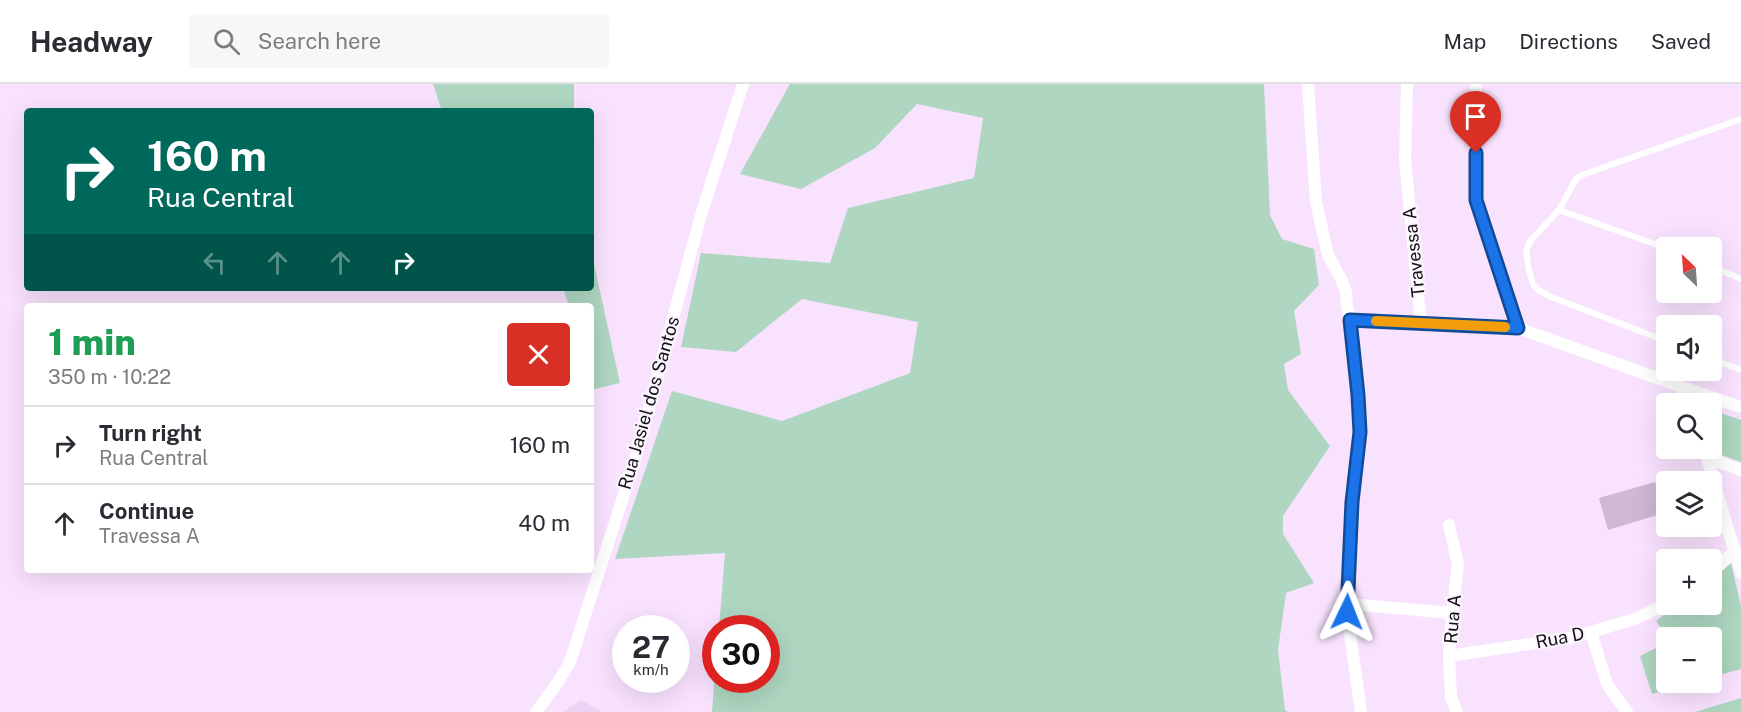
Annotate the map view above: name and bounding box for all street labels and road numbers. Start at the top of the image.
street label: Travessa A [1398,206,1429,298]
street label: Rua Jasiel dos Santos [614,314,683,492]
street label: Rua A [1440,593,1465,645]
street label: Rua D [1534,622,1586,653]

